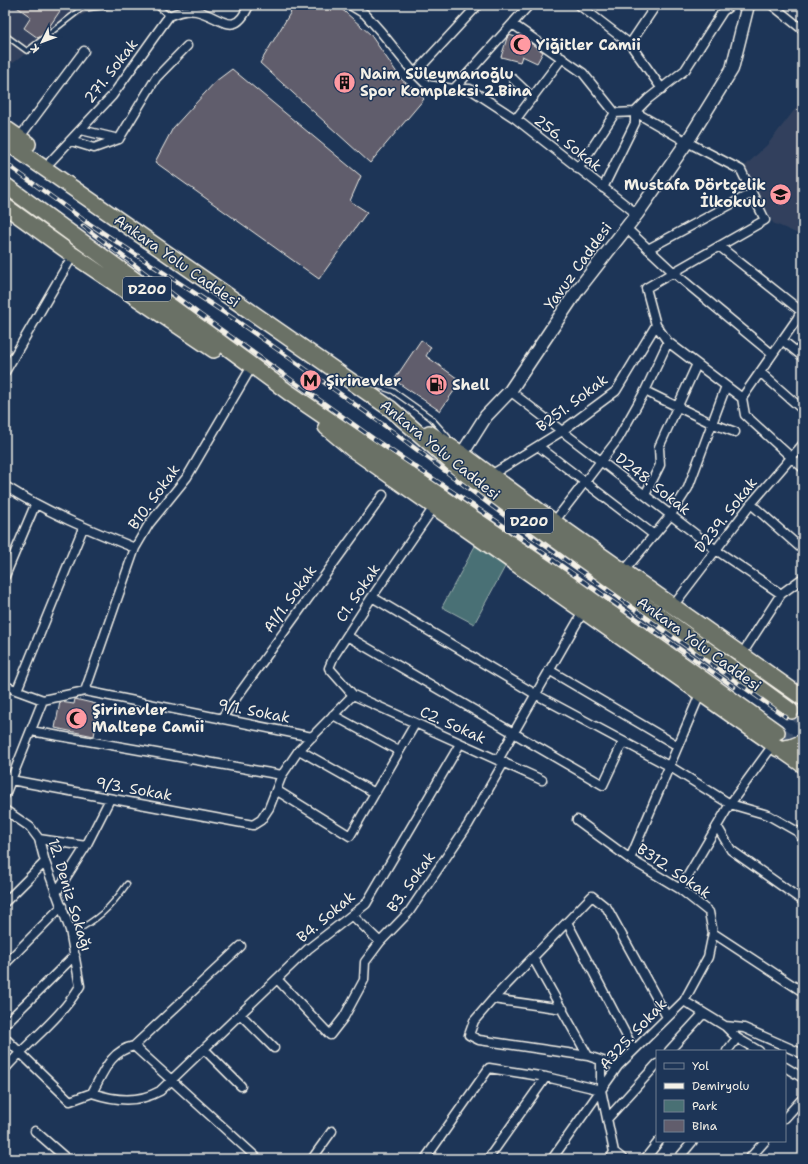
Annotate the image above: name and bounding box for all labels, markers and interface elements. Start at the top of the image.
north arrow [22,22,62,62]
mosque icon: Yiğitler Camii [507,32,533,58]
street label: 271. Sokak [80,35,142,107]
place label: Yiğitler Camii [536,35,641,55]
text: K [27,40,43,56]
place label: Naim Süleymanoğlu Spor Kompleksi 2.Bina [360,64,533,101]
building icon: Naim Süleymanoğlu Spor Kompleksi 2.Bina [331,70,357,96]
street label: 256. Sokak [530,110,606,176]
place label: Mustafa Dörtçelik İlkokulu [624,175,766,212]
school or university icon: Mustafa Dörtçelik İlkokulu [768,181,794,207]
street label: Ankara Yolu Caddesi [110,210,244,312]
street label: Yavuz Caddesi [540,218,616,314]
road number: D200 [123,277,171,301]
metro station icon: Şirinevler [297,368,323,394]
street label: B251. Sokak [532,370,612,436]
place label: Şirinevler [326,371,401,391]
fuel station icon: Shell [423,372,449,398]
place label: Shell [452,375,490,395]
street label: Ankara Yolu Caddesi [376,395,504,505]
street label: D248. Sokak [611,448,695,520]
street label: B10. Sokak [124,460,184,534]
street label: D239. Sokak [690,473,762,557]
road number: D200 [505,509,553,533]
street label: C1. Sokak [331,560,385,626]
street label: A1/1. Sokak [259,561,321,637]
street label: Ankara Yolu Caddesi [633,592,765,696]
street label: 9/1. Sokak [216,694,292,728]
place label: Şirinevler Maltepe Camii [92,700,204,737]
street label: C2. Sokak [417,701,489,749]
mosque icon: Şirinevler Maltepe Camii [64,706,90,732]
street label: 9/3. Sokak [94,772,174,806]
street label: 12. Deniz Sokağı [43,836,97,954]
street label: B312. Sokak [633,839,715,903]
street label: B3. Sokak [382,848,440,916]
street label: B4. Sokak [293,887,359,947]
street label: A325. Sokak [595,994,671,1074]
legend [656,1050,786,1142]
text: Yol [692,1058,709,1074]
text: Demiryolu [692,1078,750,1094]
text: Park [692,1098,718,1114]
text: Bina [692,1118,718,1134]

